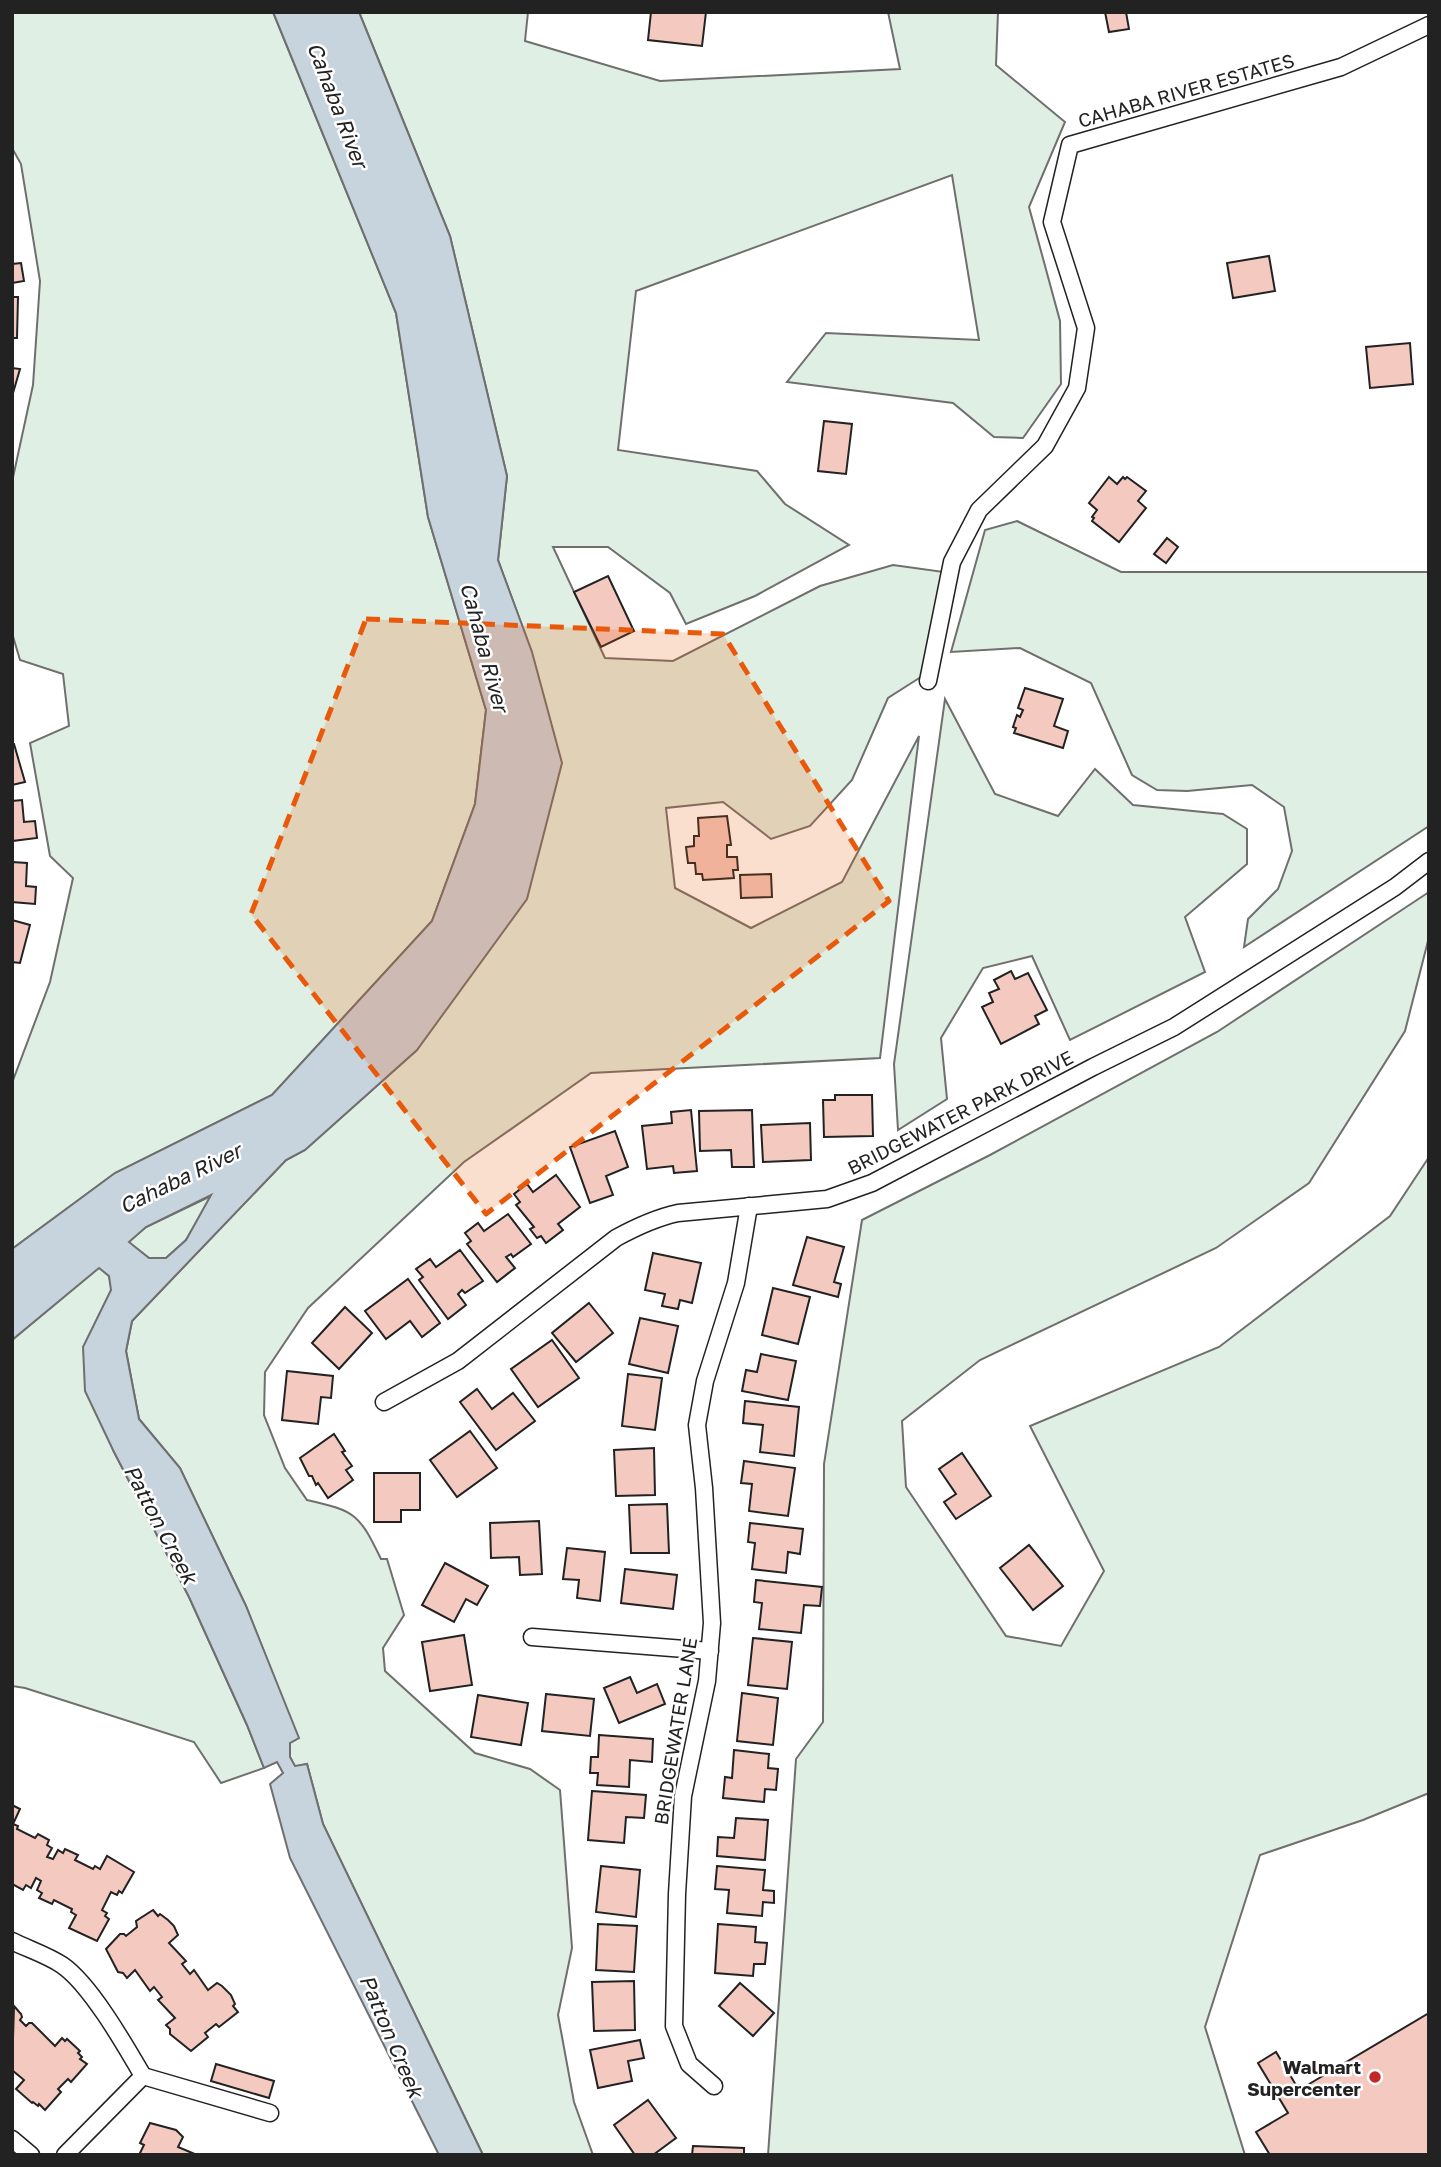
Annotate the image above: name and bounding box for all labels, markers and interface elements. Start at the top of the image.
water label: Cahaba River [302,38,375,174]
street label: CAHABA RIVER ESTATES [1075,48,1297,132]
water label: Cahaba River [455,580,515,717]
street label: BRIDGEWATER PARK DRIVE [843,1045,1077,1179]
water label: Cahaba River [115,1136,248,1219]
water label: Patton Creek [119,1460,204,1590]
street label: BRIDGEWATER LANE [649,1636,701,1826]
water label: Patton Creek [354,1971,430,2103]
place label: Walmart Supercenter [1247,2055,1362,2100]
marker: Walmart Supercenter [1367,2069,1383,2085]

